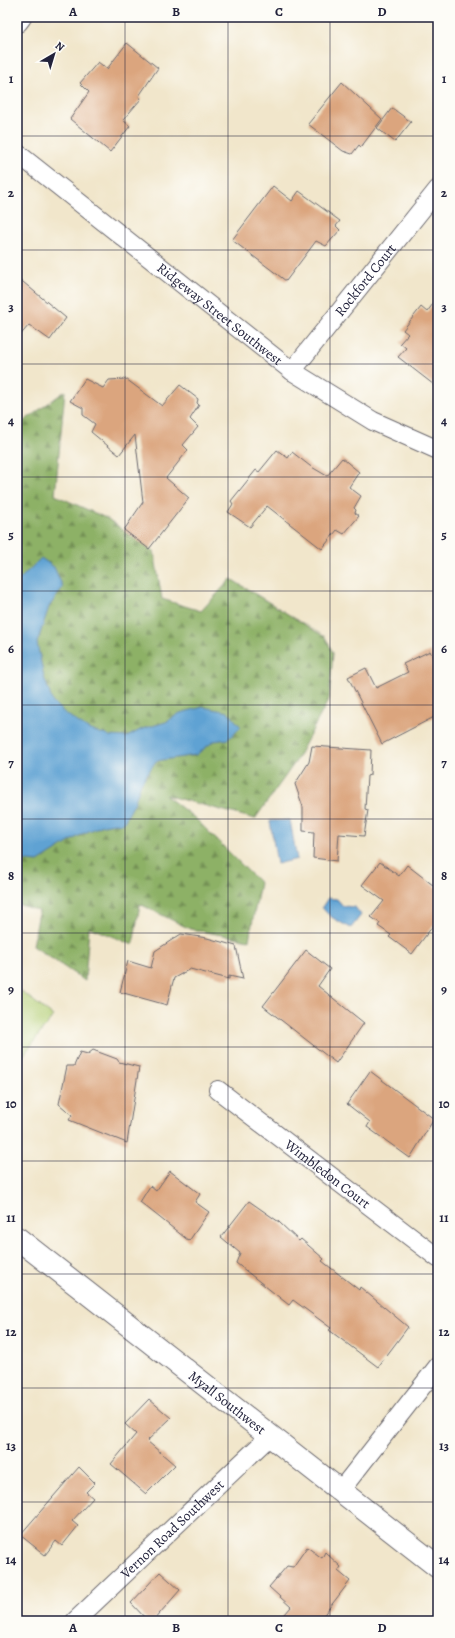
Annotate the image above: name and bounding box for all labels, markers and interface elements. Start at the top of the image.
text: A [68,3,78,20]
text: B [172,3,180,20]
text: C [275,3,283,20]
text: D [377,3,387,20]
north arrow [34,34,74,74]
text: N [52,38,68,55]
text: 1 [9,70,14,87]
text: 1 [442,70,447,87]
text: 2 [8,184,15,201]
text: 2 [441,184,448,201]
street label: Rockford Court [331,239,401,320]
street label: Ridgeway Street Southwest [153,259,287,370]
text: 3 [8,298,14,315]
text: 3 [441,298,447,315]
text: 4 [8,412,14,429]
text: 4 [441,412,447,429]
text: 5 [8,526,14,543]
text: 5 [441,526,447,543]
text: 6 [8,640,14,657]
text: 6 [441,640,447,657]
text: 7 [8,754,14,771]
text: 7 [441,754,447,771]
text: 8 [8,867,14,884]
text: 8 [441,867,447,884]
text: 9 [8,981,14,998]
text: 9 [441,981,447,998]
text: 10 [5,1095,17,1112]
text: 10 [438,1095,450,1112]
street label: Wimbledon Court [280,1135,374,1213]
text: 11 [6,1209,16,1226]
text: 11 [439,1209,449,1226]
text: 12 [6,1323,17,1340]
text: 12 [439,1323,450,1340]
street label: Myall Southwest [184,1367,270,1439]
text: 13 [6,1437,17,1454]
text: 13 [439,1437,450,1454]
street label: Vernon Road Southwest [116,1475,229,1584]
text: 14 [6,1551,16,1568]
text: 14 [439,1551,449,1568]
text: A [68,1619,78,1636]
text: B [172,1619,180,1636]
text: C [275,1619,283,1636]
text: D [377,1619,387,1636]

